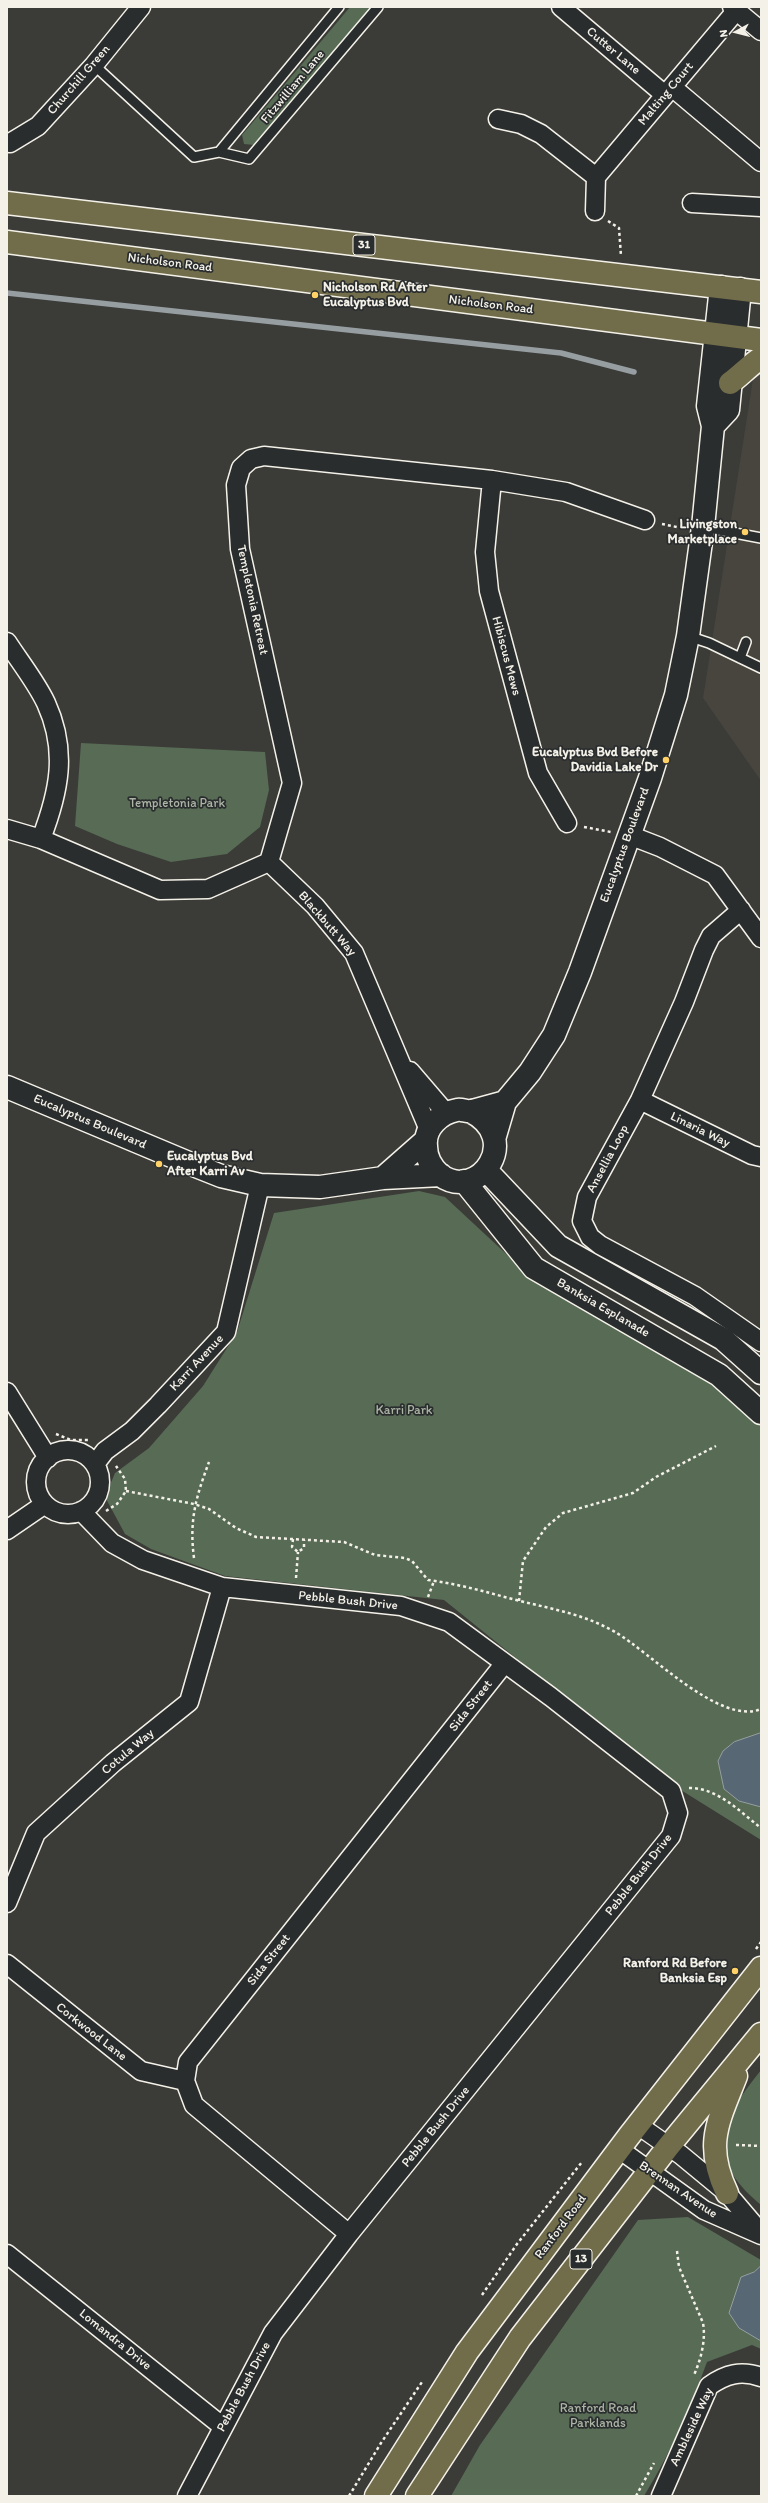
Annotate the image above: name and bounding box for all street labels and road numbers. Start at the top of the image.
street label: Cutter Lane [583,24,643,78]
street label: Churchill Green [44,42,114,118]
street label: Fitzwilliam Lane [258,47,328,127]
street label: Malting Court [635,59,697,129]
road number: 31 [353,235,375,255]
street label: Nicholson Road [127,250,213,276]
street label: Nicholson Road [448,292,534,318]
street label: Templetonia Retreat [233,544,271,656]
street label: Hibiscus Mews [488,615,524,697]
street label: Eucalyptus Boulevard [597,785,653,905]
street label: Blackbutt Way [295,888,359,960]
street label: Eucalyptus Boulevard [31,1091,149,1153]
street label: Linaria Way [667,1109,733,1151]
street label: Ansellia Loop [584,1122,632,1196]
street label: Banksia Esplanade [554,1275,652,1341]
street label: Karri Avenue [167,1331,227,1395]
street label: Pebble Bush Drive [298,1588,398,1614]
street label: Sida Street [446,1677,496,1735]
street label: Cotula Way [99,1726,157,1778]
street label: Pebble Bush Drive [602,1831,676,1919]
street label: Sida Street [244,1931,294,1989]
street label: Corkwood Lane [52,1999,130,2065]
street label: Pebble Bush Drive [399,2083,473,2171]
street label: Brennan Avenue [636,2158,720,2222]
street label: Ranford Road [532,2192,590,2262]
road number: 13 [570,2249,592,2269]
street label: Lomandra Drive [76,2306,154,2374]
street label: Pebble Bush Drive [214,2339,274,2435]
street label: Ambleside Way [667,2385,717,2469]

